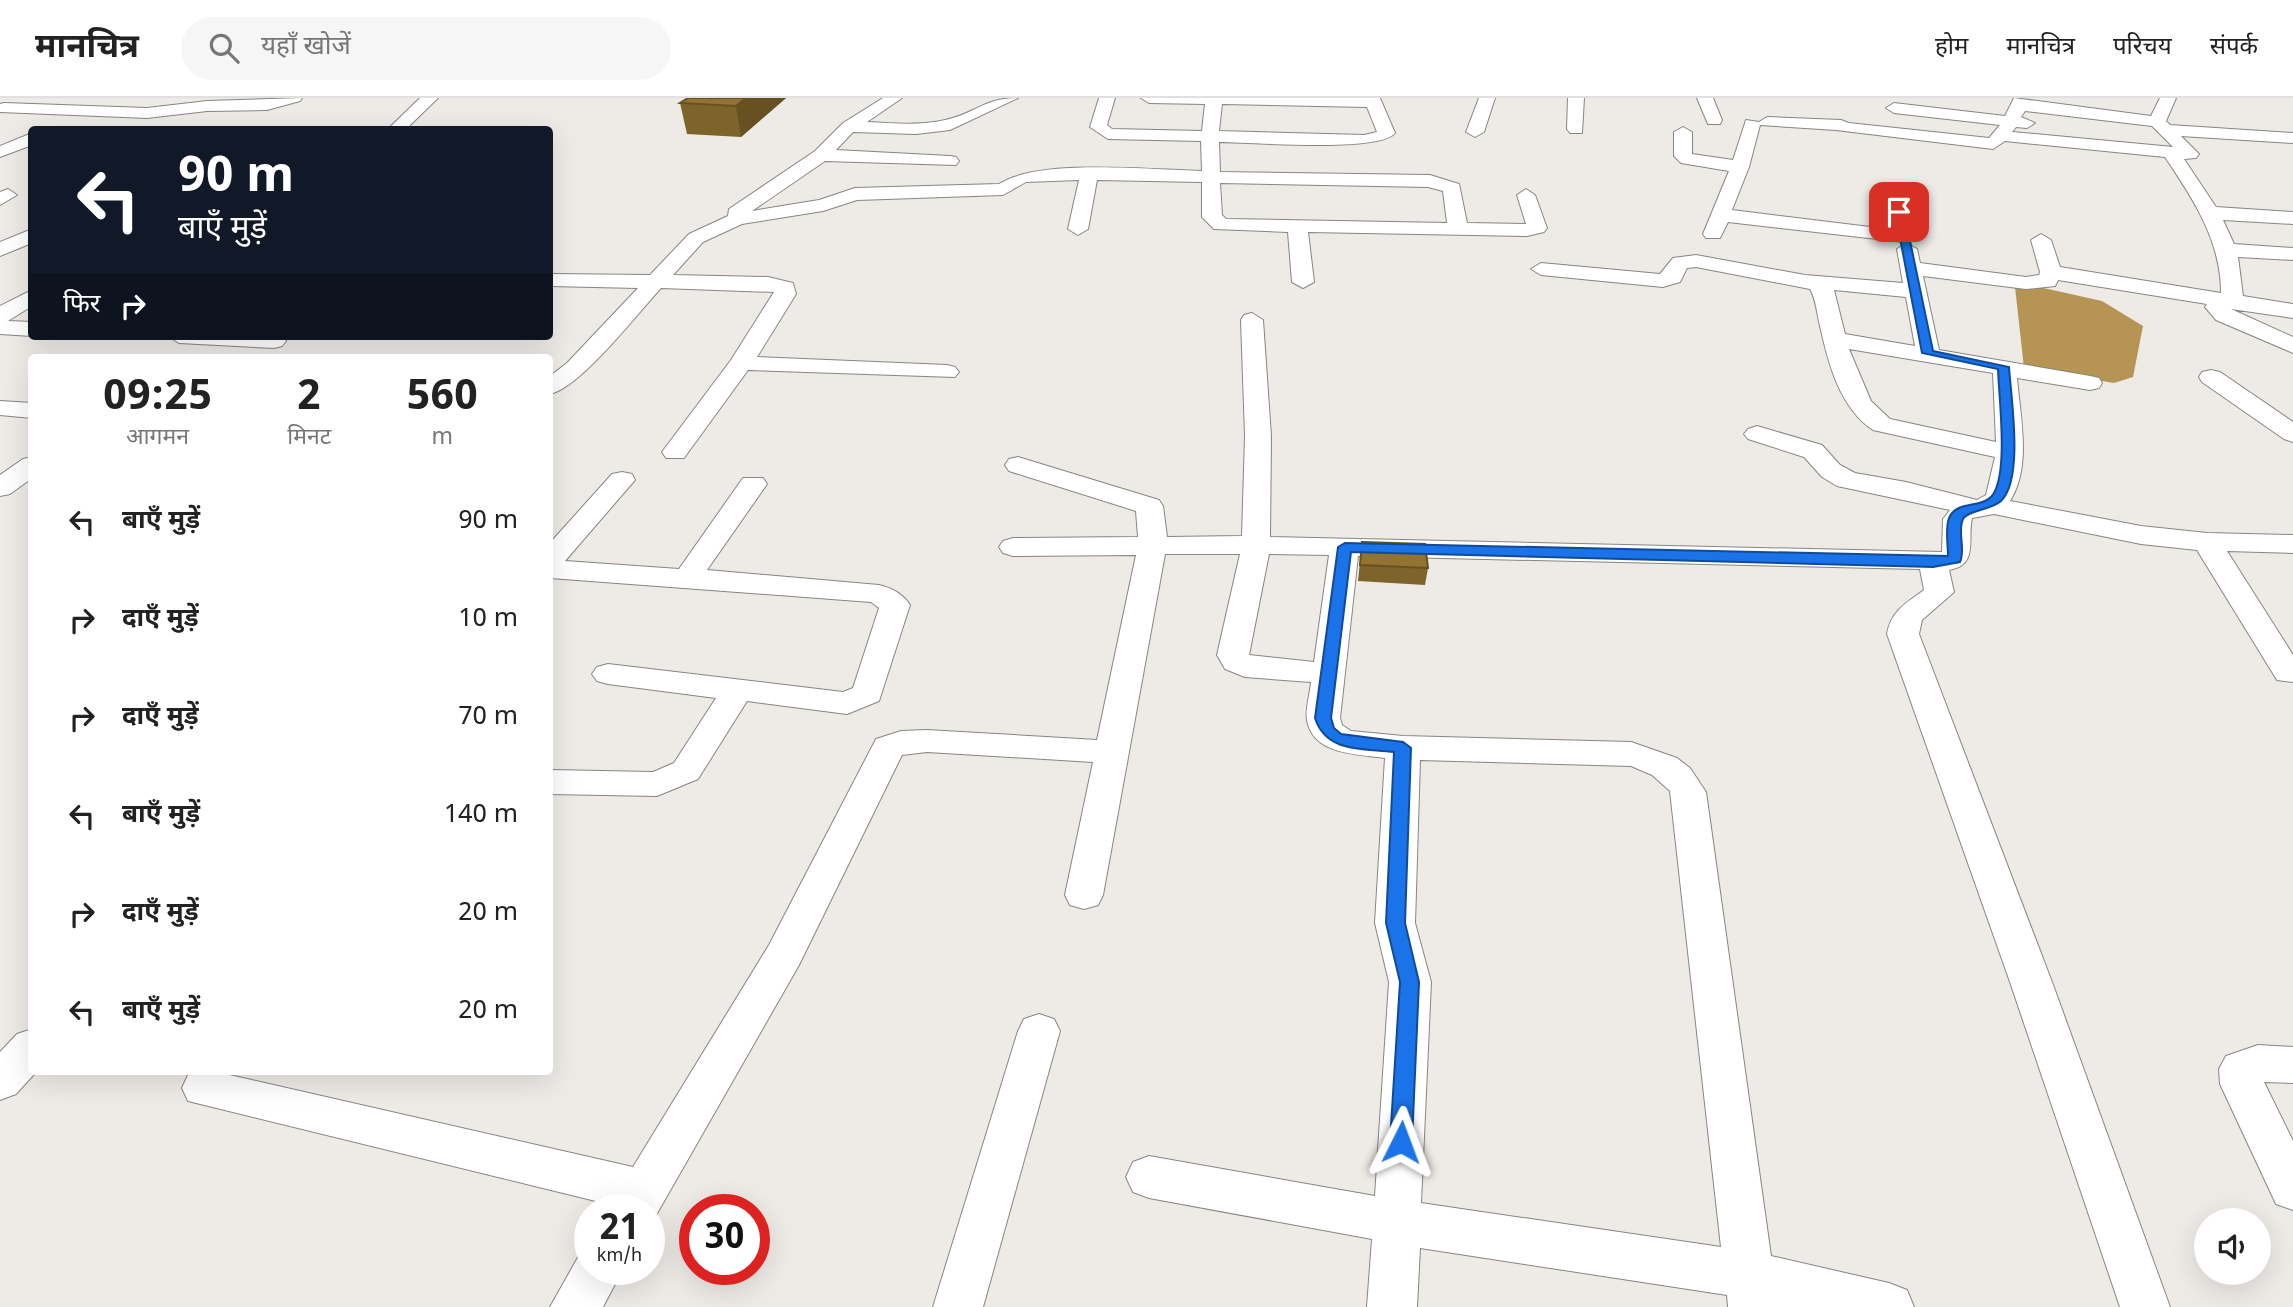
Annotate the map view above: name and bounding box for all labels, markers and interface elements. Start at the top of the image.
search box [181,17,671,80]
text: मानचित्र [35,27,139,70]
icon: search [205,29,243,67]
text: यहाँ खोजें [261,31,351,65]
text: होम [1935,32,1968,64]
text: मानचित्र [2006,32,2075,64]
text: परिचय [2113,32,2172,64]
text: संपर्क [2210,32,2258,64]
text: 90 m [178,147,294,211]
icon: left [63,154,154,245]
pin [1869,182,1929,242]
icon: arrive [1880,193,1918,231]
text: बाएँ मुड़ें [178,209,267,251]
icon: right [114,287,152,325]
text: फिर [63,289,100,323]
text: 09:25 [103,371,212,426]
text: 2 [297,371,321,426]
text: 560 [406,371,478,426]
text: आगमन [126,423,189,453]
text: मिनट [287,423,331,453]
text: m [431,423,453,453]
icon: left [63,503,101,541]
text: बाएँ मुड़ें [122,505,200,539]
text: 90 m [458,505,518,539]
icon: right [63,601,101,639]
text: दाएँ मुड़ें [122,603,199,637]
text: 10 m [458,603,518,637]
icon: right [63,699,101,737]
text: दाएँ मुड़ें [122,701,199,735]
text: 70 m [458,701,518,735]
icon: left [63,797,101,835]
text: बाएँ मुड़ें [122,799,200,833]
text: 140 m [444,799,518,833]
icon: right [63,895,101,933]
text: दाएँ मुड़ें [122,897,199,931]
text: 20 m [458,897,518,931]
icon: left [63,993,101,1031]
text: बाएँ मुड़ें [122,995,200,1029]
text: 20 m [458,995,518,1029]
position arrow [1364,1105,1438,1179]
speed limit sign: 30 [679,1194,770,1285]
text: 21 [600,1208,639,1253]
map controls [2194,1208,2271,1285]
button: sound [2194,1208,2271,1285]
text: km/h [597,1245,642,1268]

